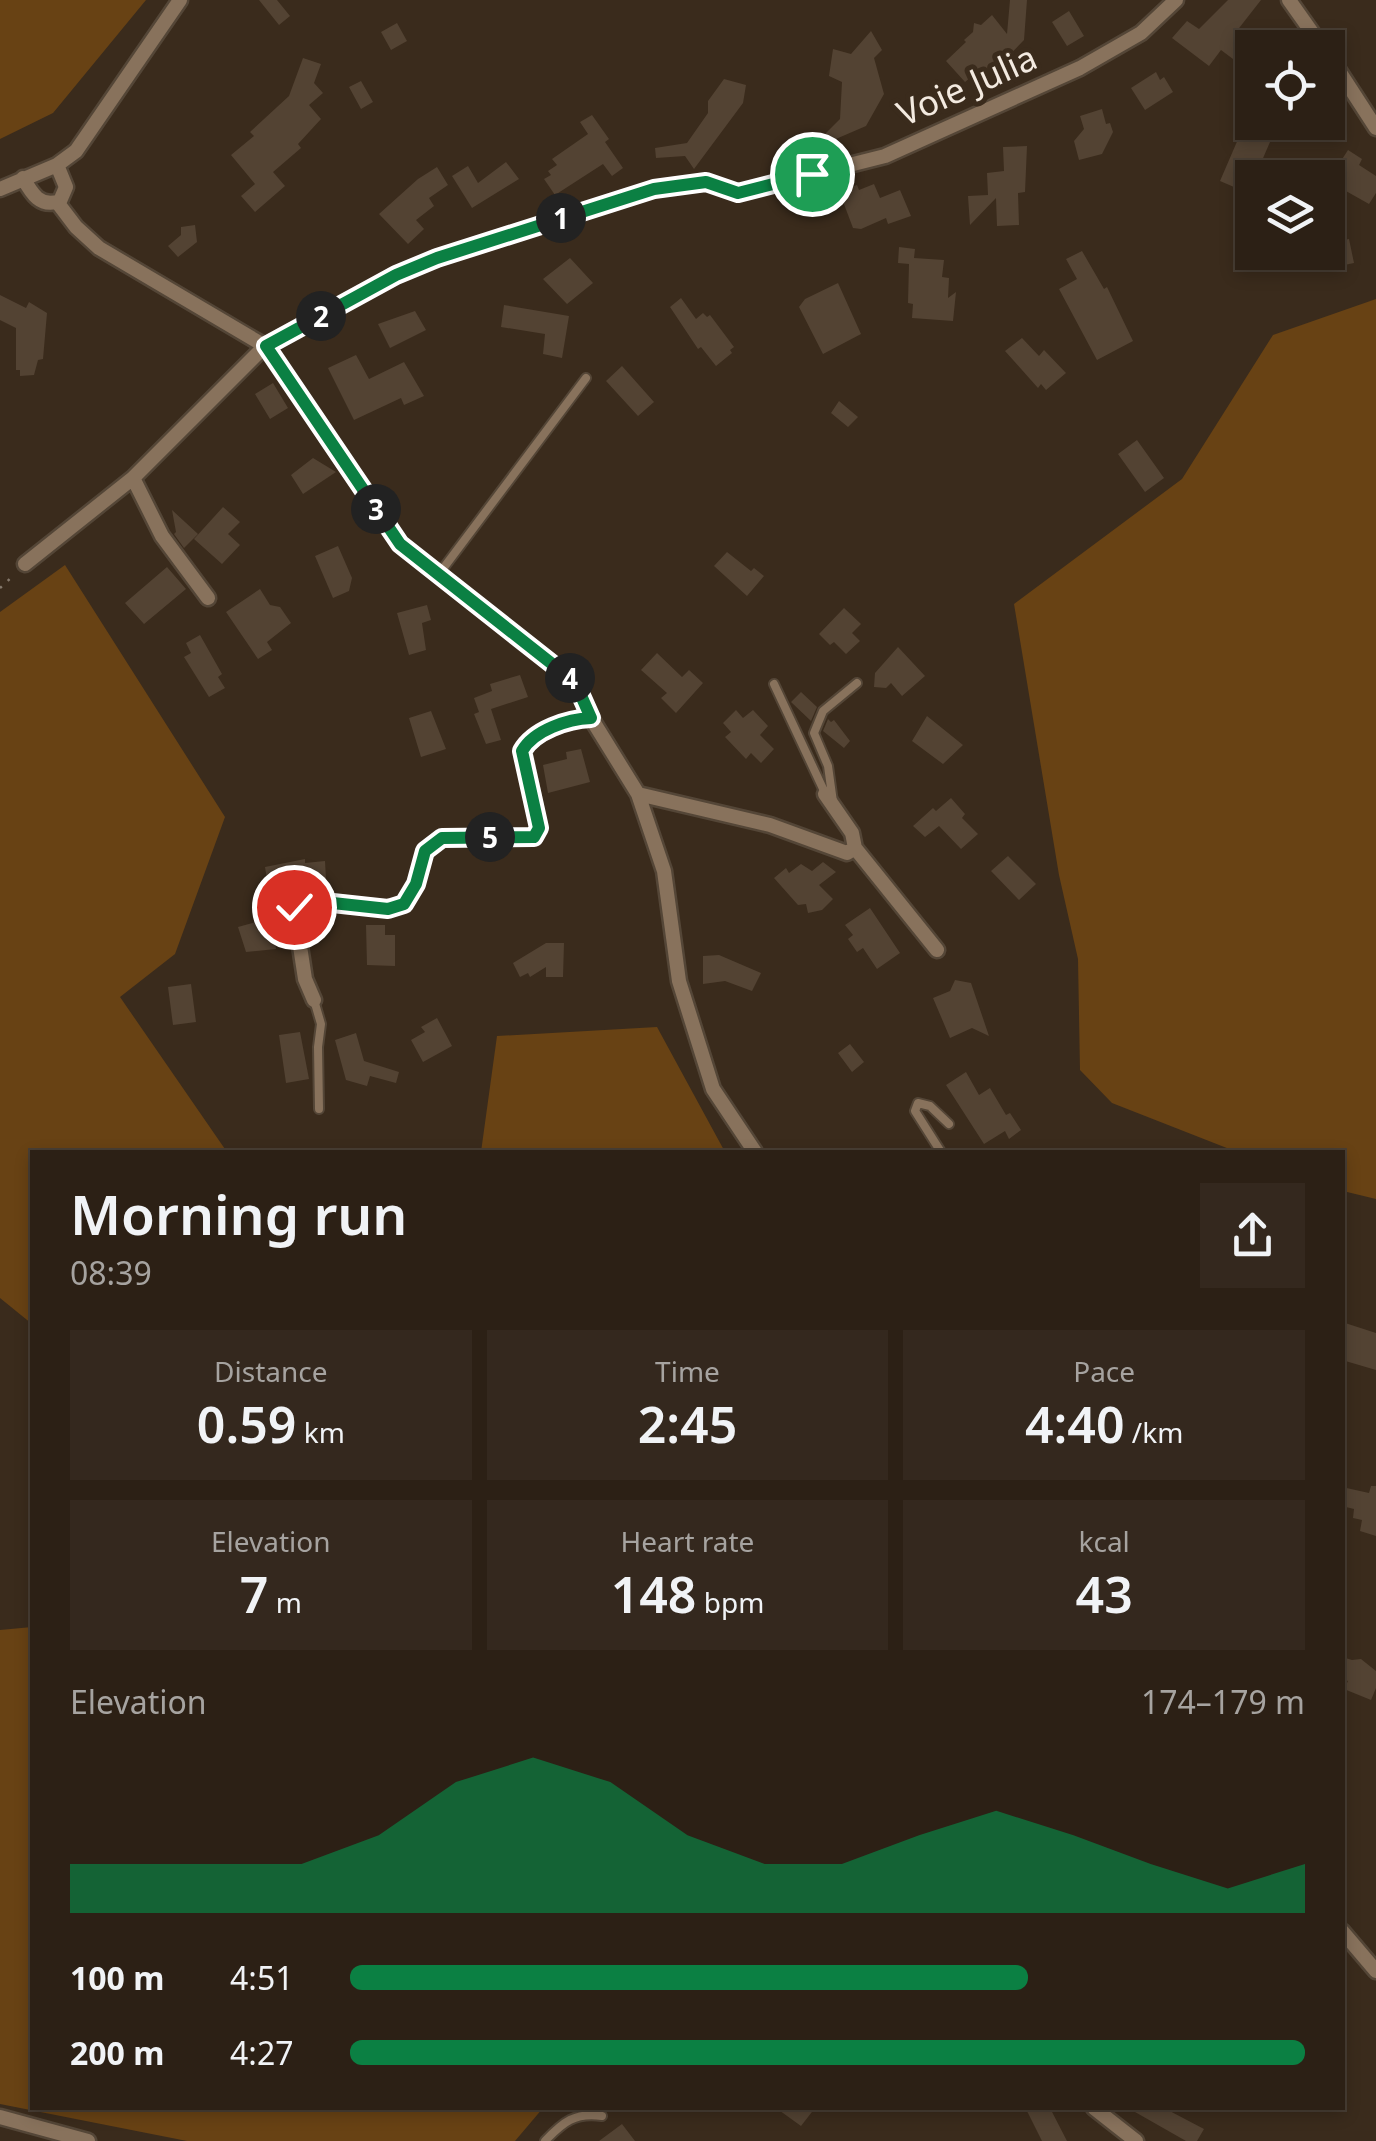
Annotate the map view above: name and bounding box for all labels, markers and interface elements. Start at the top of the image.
map controls [1235,30,1345,270]
button: locate [1235,30,1345,140]
street label: Voie Julia [889,33,1044,136]
pin [770,132,855,217]
icon: arrive [785,147,840,202]
button: layers [1235,160,1345,270]
pin: 1 [536,193,586,243]
text: 1 [553,199,569,237]
pin: 2 [296,291,346,341]
text: 2 [313,297,329,335]
pin: 3 [351,484,401,534]
text: 3 [368,490,384,528]
pin: 4 [545,653,595,703]
text: 4 [562,659,578,697]
pin: 5 [465,812,515,862]
text: 5 [482,818,498,856]
pin [252,865,337,950]
icon: check [267,880,322,935]
text: Morning run [70,1176,407,1251]
button: share [1200,1183,1305,1288]
text: 08:39 [70,1251,152,1294]
text: Distance [214,1352,328,1390]
text: Time [655,1352,720,1390]
text: Pace [1073,1352,1135,1390]
text: 0.59 [197,1390,296,1458]
text: 2:45 [638,1390,737,1458]
text: 4:40 [1025,1390,1125,1458]
text: km [296,1413,345,1451]
text: /km [1125,1413,1183,1451]
text: Elevation [211,1522,331,1560]
text: Heart rate [621,1522,754,1560]
text: kcal [1078,1522,1130,1560]
text: 7 [240,1560,268,1628]
text: 148 [611,1560,696,1628]
text: 43 [1076,1560,1133,1628]
text: m [268,1583,302,1621]
text: bpm [696,1583,764,1621]
text: Elevation [70,1680,207,1723]
text: 174–179 m [1141,1680,1305,1723]
text: 100 m [70,1956,164,1999]
text: 4:51 [230,1956,294,1999]
text: 200 m [70,2031,164,2074]
text: 4:27 [230,2031,294,2074]

